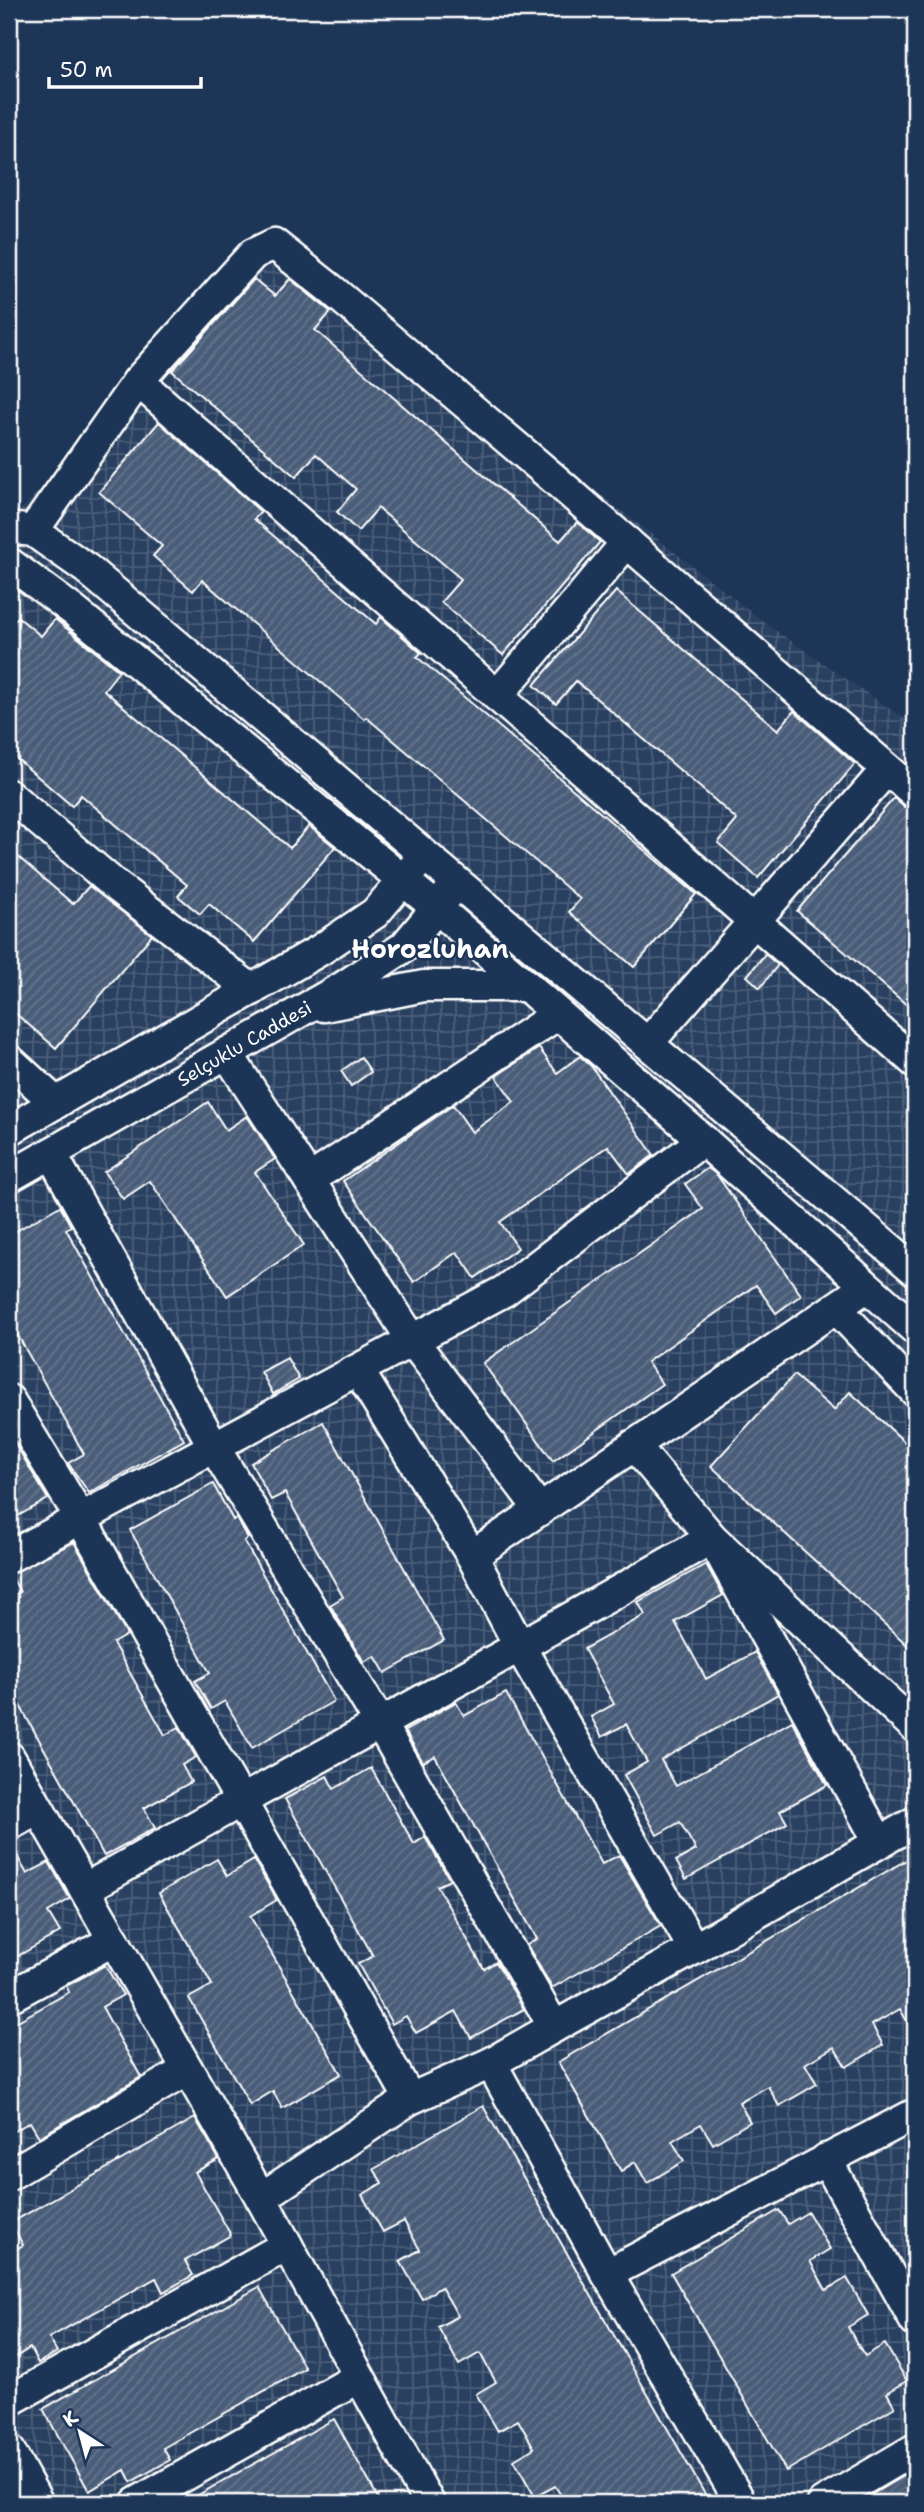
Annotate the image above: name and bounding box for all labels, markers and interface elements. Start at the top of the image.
scale bar [49,46,201,90]
text: 50 m [60,56,113,84]
district label: Horozluhan [351,931,509,966]
street label: Selçuklu Caddesi [172,995,316,1092]
north arrow [46,2396,116,2466]
text: K [58,2405,83,2433]

